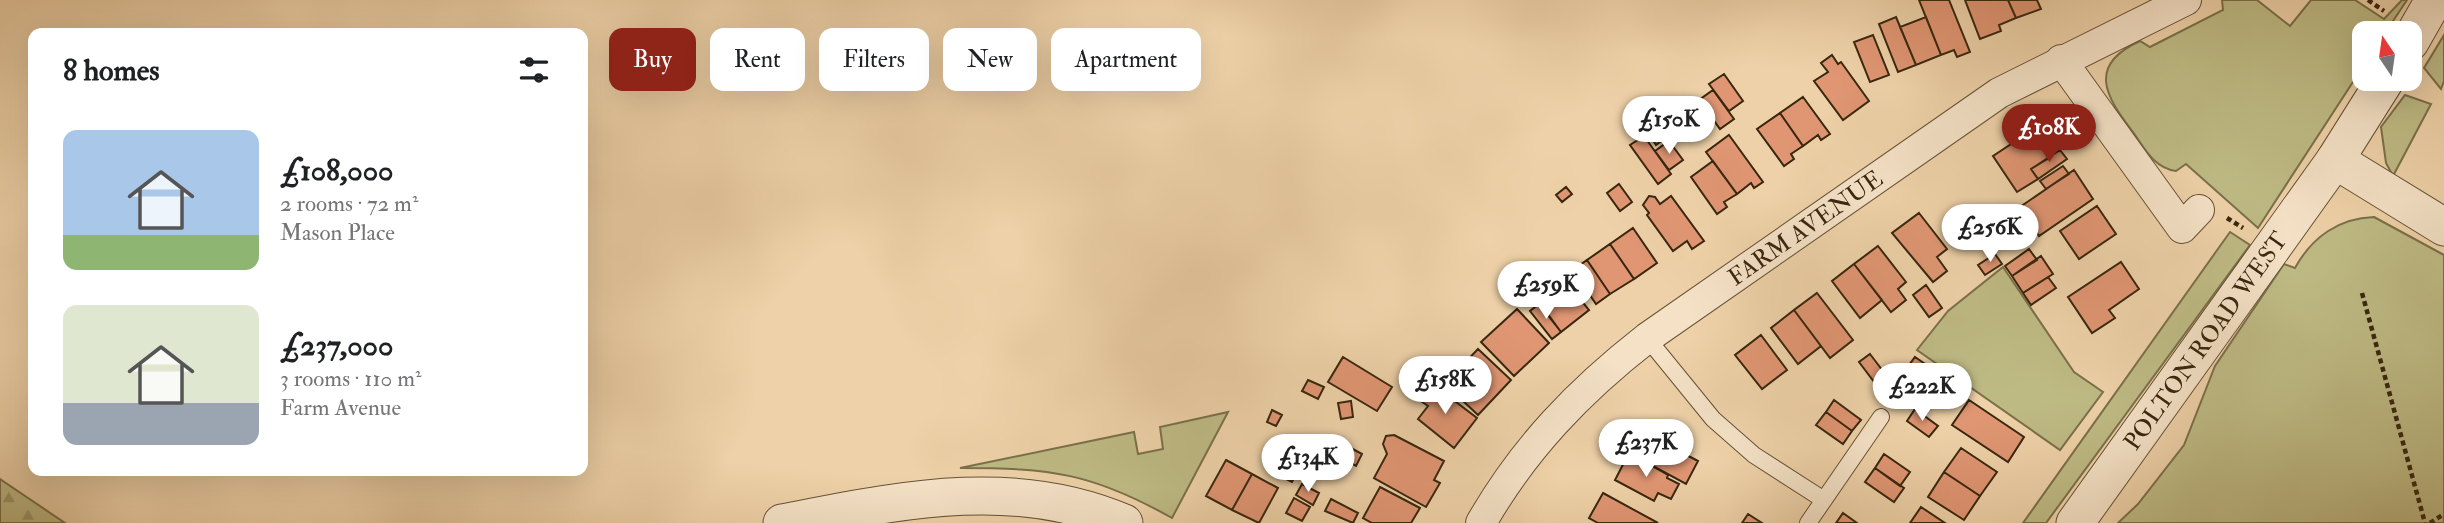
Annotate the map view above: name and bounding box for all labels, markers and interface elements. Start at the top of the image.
north arrow [2352,21,2422,91]
map controls [2352,21,2422,91]
chip: Buy [609,28,696,91]
chip: Rent [710,28,805,91]
chip: Filters [819,28,929,91]
chip: New [943,28,1037,91]
chip: Apartment [1051,28,1201,91]
icon: filters [515,51,553,89]
text: 8 homes [63,52,160,89]
pin: £150K [1620,96,1718,156]
text: £150K [1638,104,1700,133]
pin: £108K [2000,104,2098,164]
text: £108K [2018,112,2080,141]
text: £108,000 [280,152,393,189]
icon: home [119,158,203,242]
street label: FARM AVENUE [1722,163,1889,293]
text: 2 rooms · 72 m² [280,189,418,218]
pin: £256K [1941,204,2039,264]
text: £256K [1958,212,2022,241]
text: Mason Place [280,218,395,247]
street label: POLTON ROAD WEST [2117,225,2294,456]
pin: £259K [1497,262,1595,321]
text: £259K [1513,269,1579,298]
text: £237,000 [280,327,393,364]
icon: home [119,333,203,417]
pin: £158K [1396,356,1494,416]
text: 3 rooms · 110 m² [280,364,421,393]
text: £158K [1415,364,1475,393]
pin: £222K [1873,364,1971,423]
text: £222K [1889,371,1955,400]
text: Farm Avenue [280,393,401,422]
pin: £237K [1597,420,1695,479]
text: £237K [1615,427,1677,456]
pin: £134K [1259,434,1357,494]
text: £134K [1278,442,1338,471]

